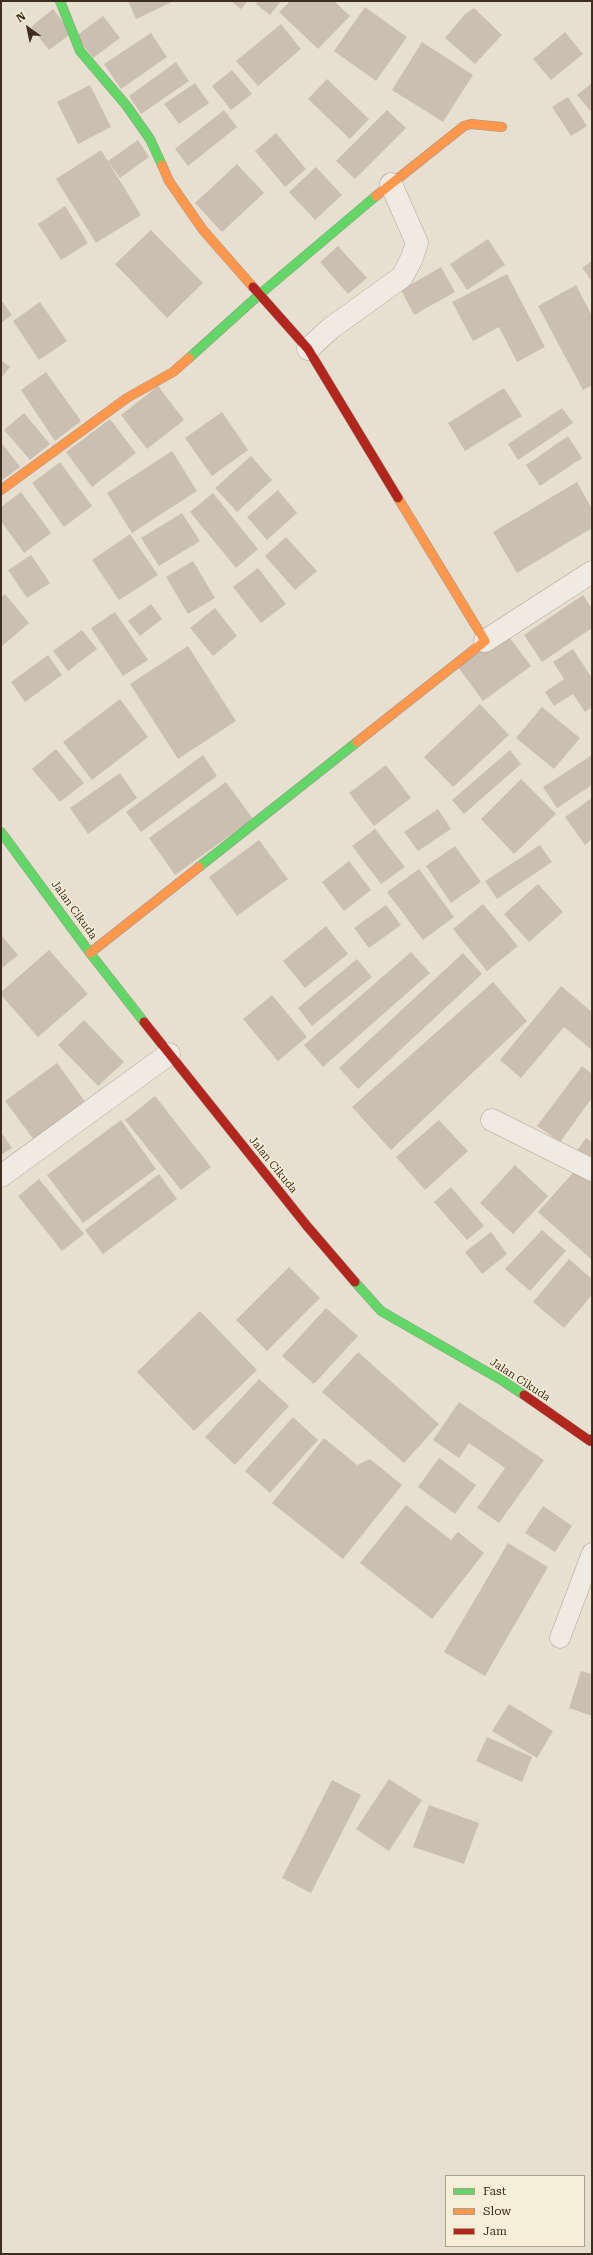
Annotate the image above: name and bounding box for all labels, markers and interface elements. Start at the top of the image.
north arrow [8,8,48,48]
text: N [14,10,28,25]
street label: Jalan Cikuda [48,878,100,942]
street label: Jalan Cikuda [246,1134,300,1196]
street label: Jalan Cikuda [487,1356,553,1404]
legend [445,2175,585,2247]
text: Fast [483,2184,506,2198]
text: Slow [483,2204,511,2218]
text: Jam [483,2224,507,2238]

